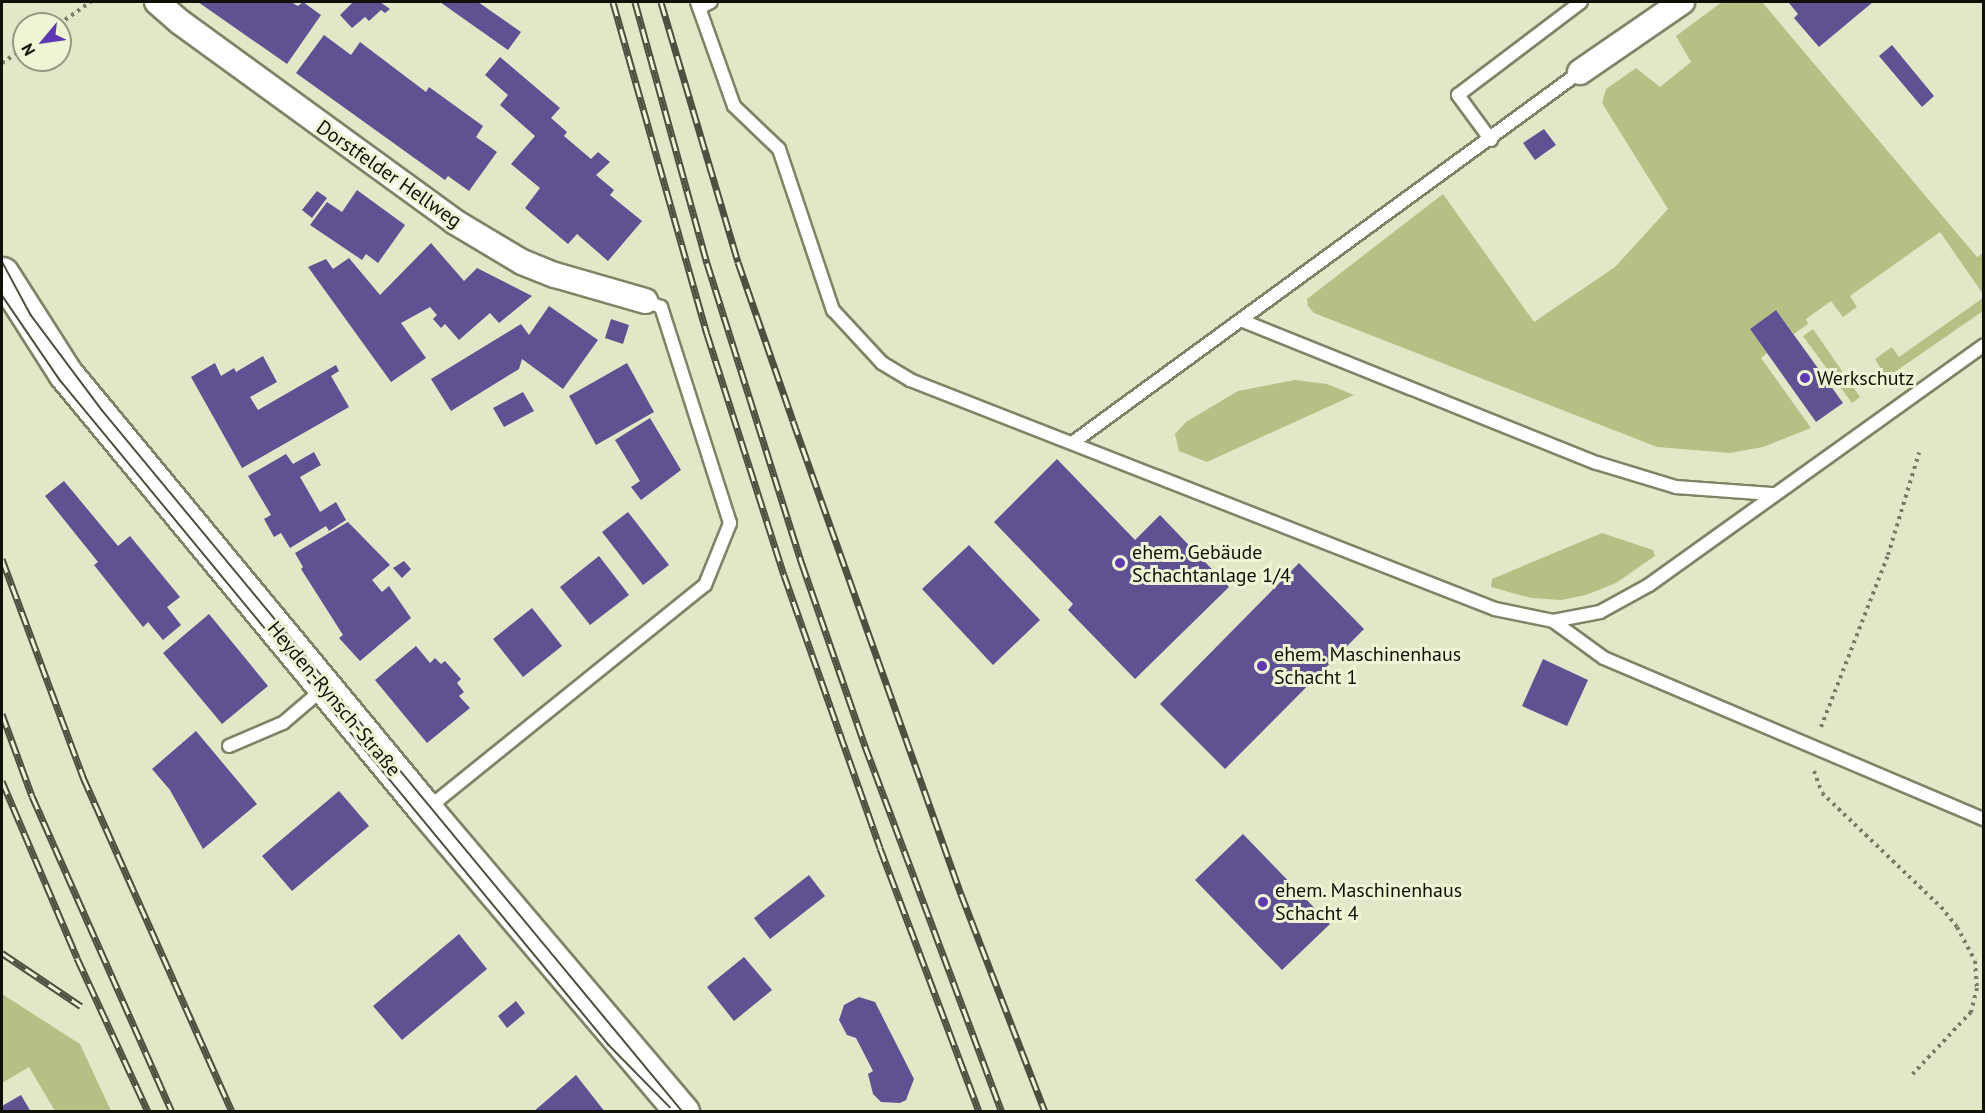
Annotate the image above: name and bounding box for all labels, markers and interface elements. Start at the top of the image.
north arrow [12,12,72,72]
text: N [17,40,39,59]
street label: Dorstfelder Hellweg [312,115,466,233]
place label: Werkschutz [1817,366,1914,390]
marker: Werkschutz [1798,371,1812,385]
place label: ehem. Gebäude Schachtanlage 1/4 [1132,540,1291,587]
marker: ehem. Gebäude Schachtanlage 1/4 [1113,556,1127,570]
street label: Heyden-Rynsch-Straße [262,617,406,781]
place label: ehem. Maschinenhaus Schacht 1 [1274,642,1463,689]
marker: ehem. Maschinenhaus Schacht 1 [1255,659,1269,673]
place label: ehem. Maschinenhaus Schacht 4 [1275,879,1464,926]
marker: ehem. Maschinenhaus Schacht 4 [1256,895,1270,909]

